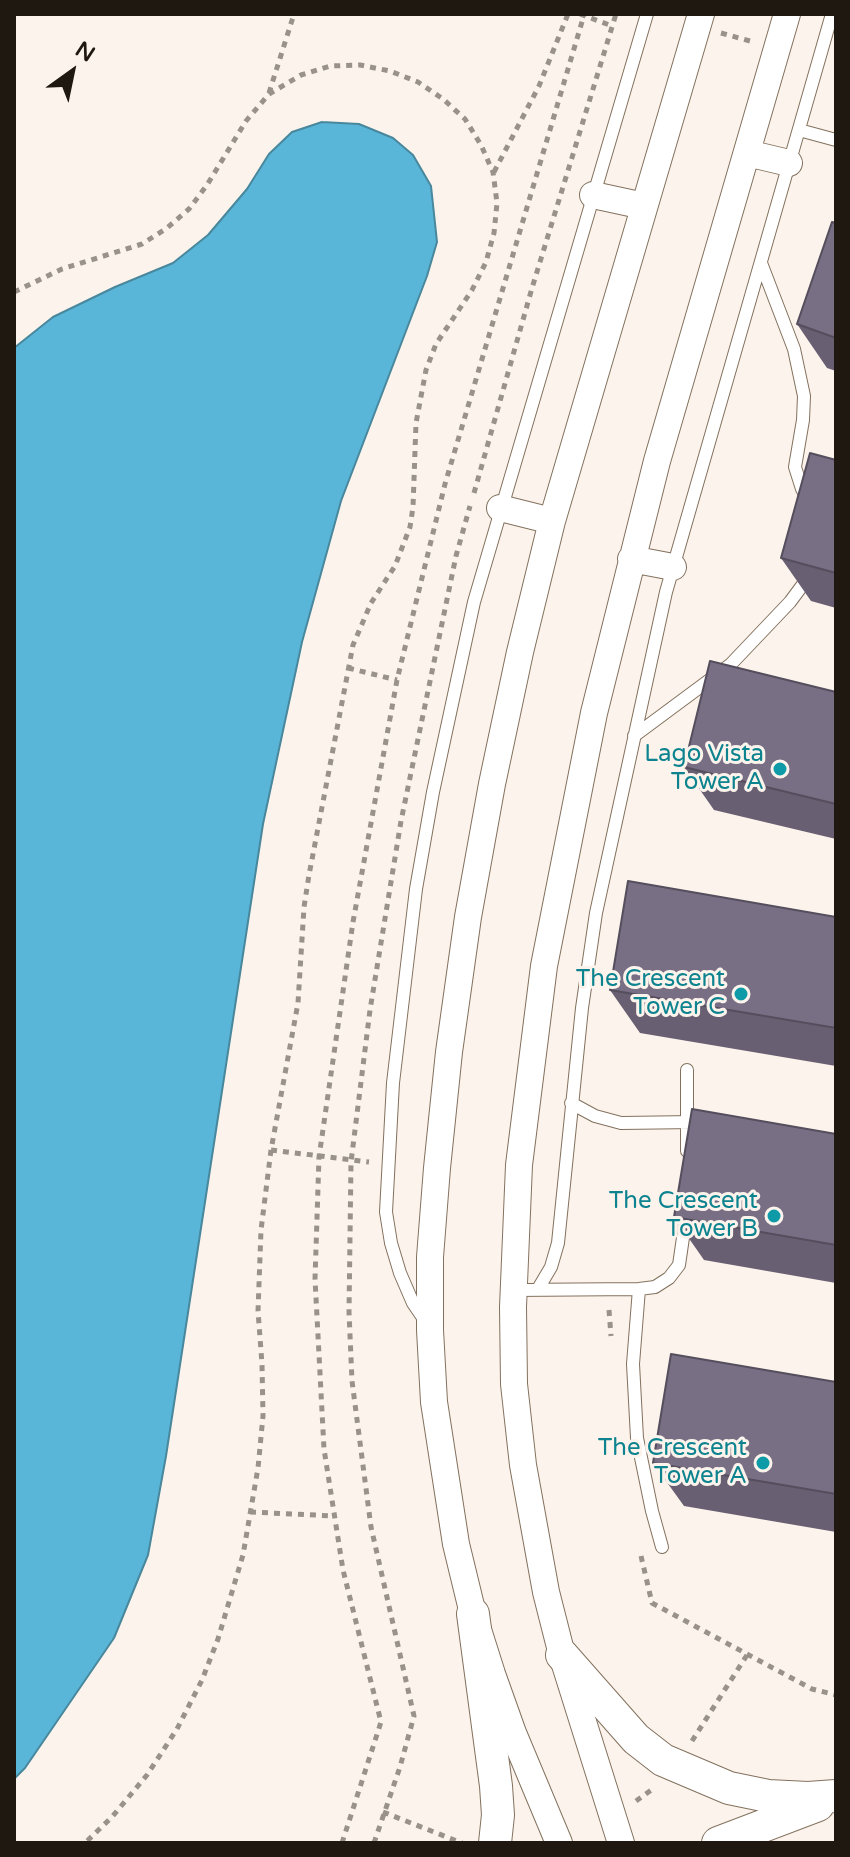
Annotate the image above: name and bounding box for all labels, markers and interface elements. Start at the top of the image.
north arrow [32,32,112,112]
text: N [71,36,100,68]
place label: Lago Vista Tower A [644,741,764,797]
marker: Lago Vista Tower A [771,760,789,778]
place label: The Crescent Tower C [576,966,725,1022]
marker: The Crescent Tower C [732,985,750,1003]
place label: The Crescent Tower B [609,1188,758,1244]
marker: The Crescent Tower B [765,1207,783,1225]
place label: The Crescent Tower A [598,1435,747,1491]
marker: The Crescent Tower A [754,1454,772,1472]

